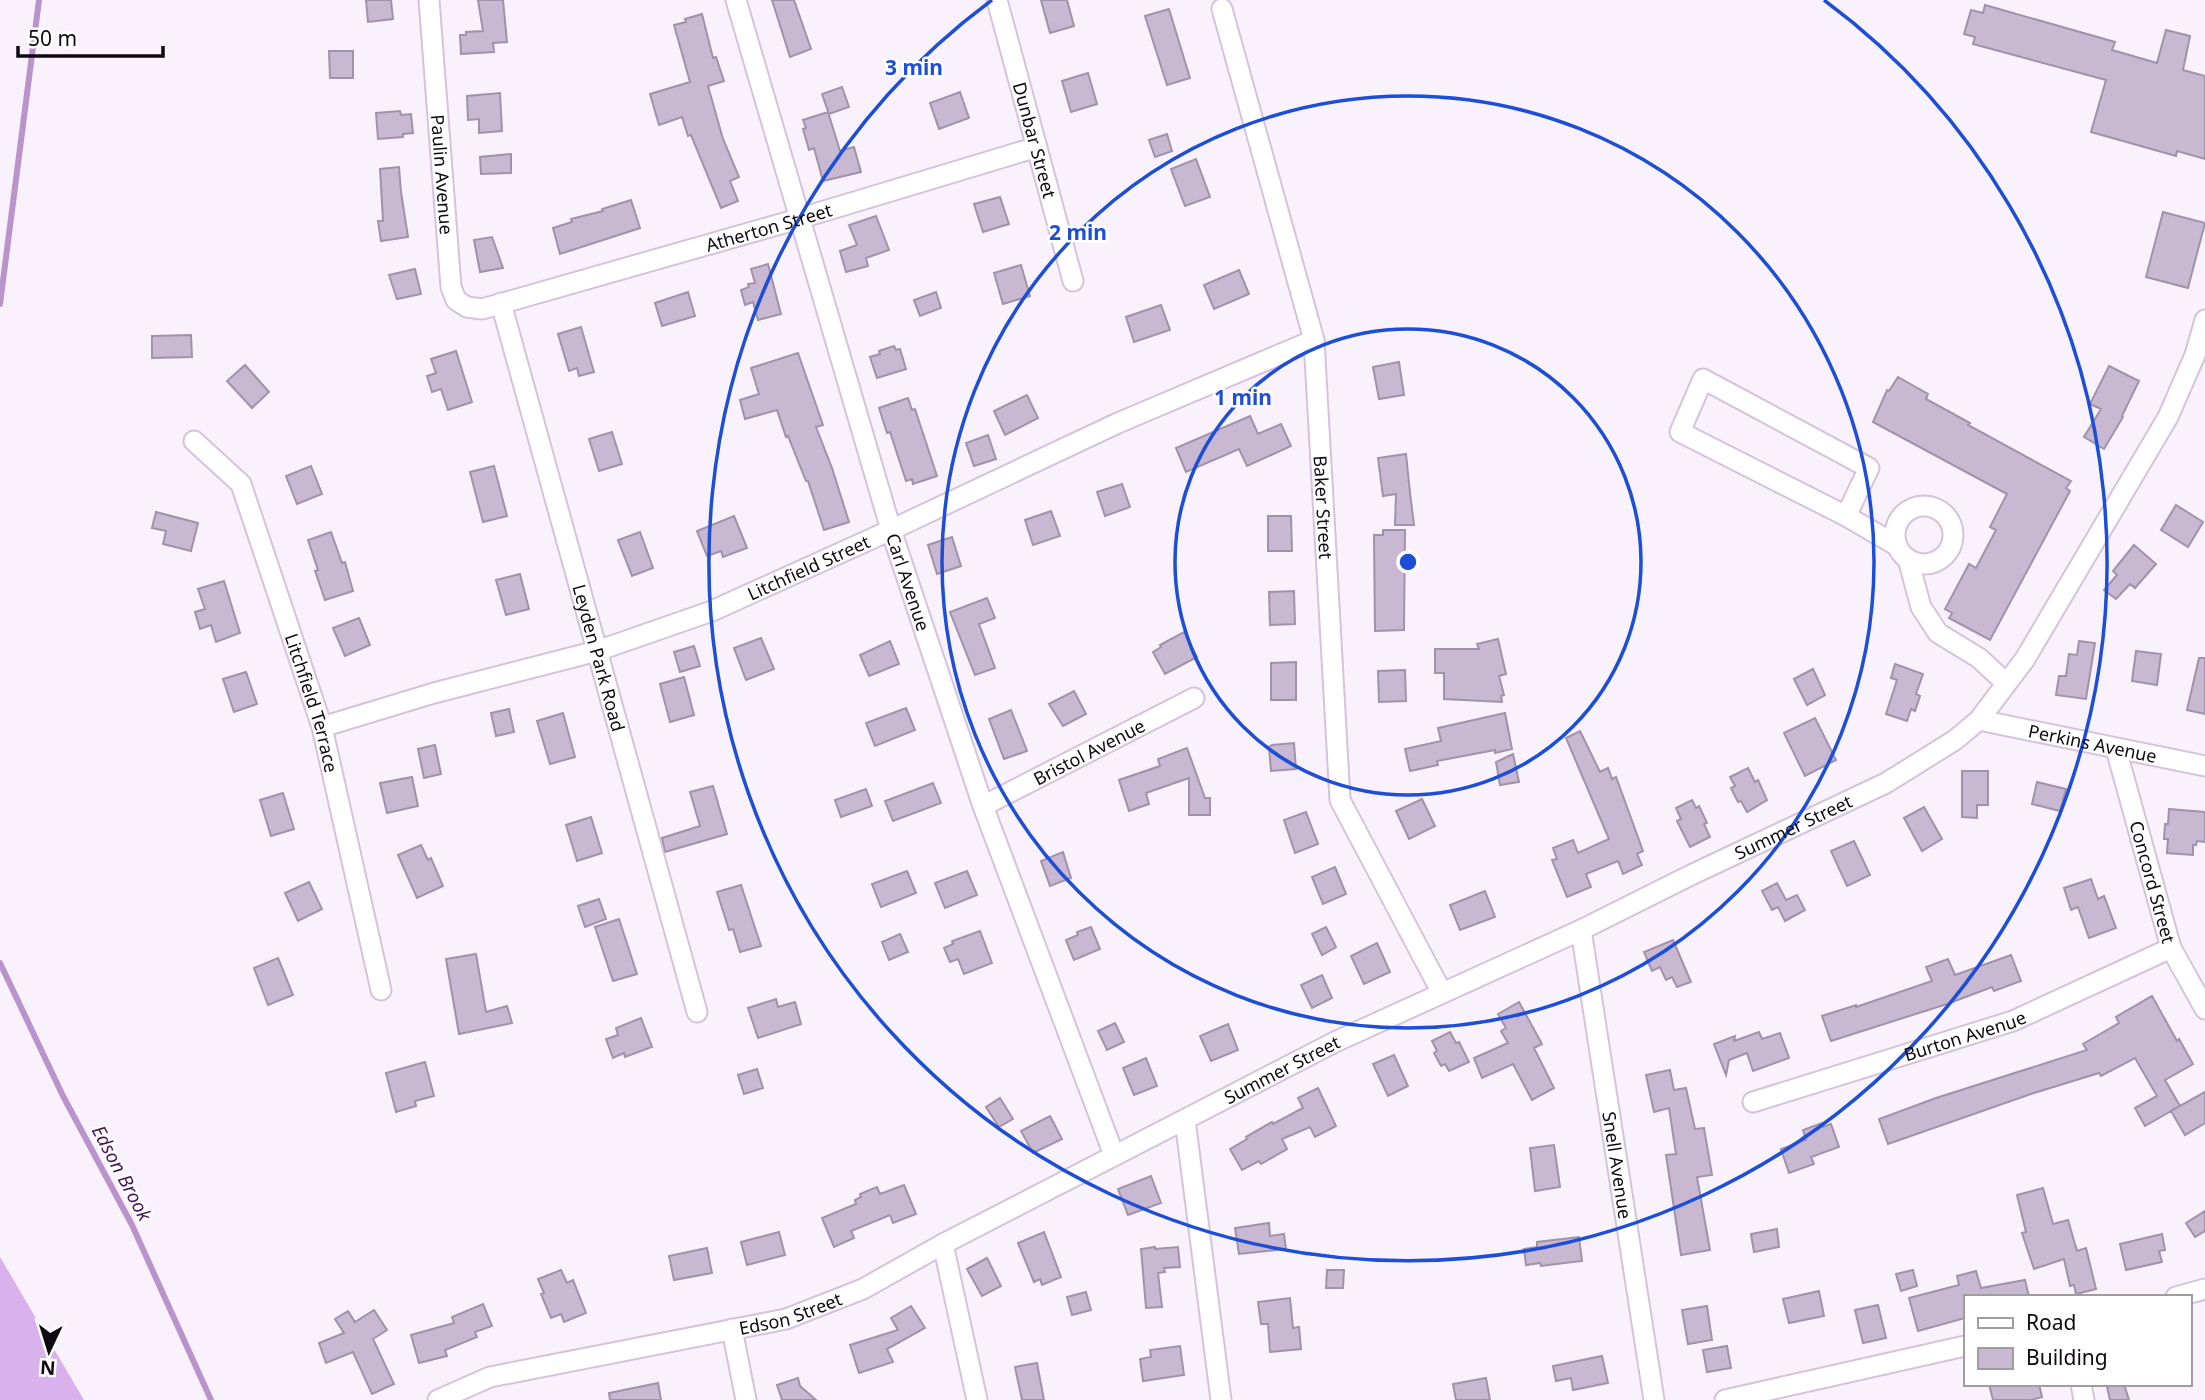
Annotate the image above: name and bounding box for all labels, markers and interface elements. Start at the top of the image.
scale bar [18,14,163,58]
text: 50 m [28,24,77,52]
text: 3 min [885,53,943,81]
street label: Dunbar Street [1008,79,1062,201]
street label: Paulin Avenue [426,114,459,235]
street label: Atherton Street [703,197,835,257]
text: 2 min [1049,218,1107,246]
text: 1 min [1214,383,1272,411]
street label: Baker Street [1309,455,1338,560]
street label: Litchfield Street [743,529,874,606]
street label: Carl Avenue [881,530,936,634]
centre of rings [1396,550,1420,574]
street label: Leyden Park Road [567,581,631,734]
street label: Litchfield Terrace [280,630,344,775]
street label: Bristol Avenue [1029,713,1149,790]
street label: Perkins Avenue [2026,718,2159,768]
street label: Summer Street [1730,789,1856,865]
street label: Concord Street [2124,818,2181,946]
street label: Burton Avenue [1901,1005,2030,1066]
street label: Summer Street [1220,1029,1344,1109]
street label: Snell Avenue [1597,1110,1638,1221]
water label: Edson Brook [86,1121,158,1226]
street label: Edson Street [737,1286,846,1340]
legend [1964,1295,2191,1386]
text: Road [2026,1308,2076,1336]
north arrow [14,1316,84,1386]
text: Building [2026,1343,2108,1371]
text: N [39,1354,56,1381]

